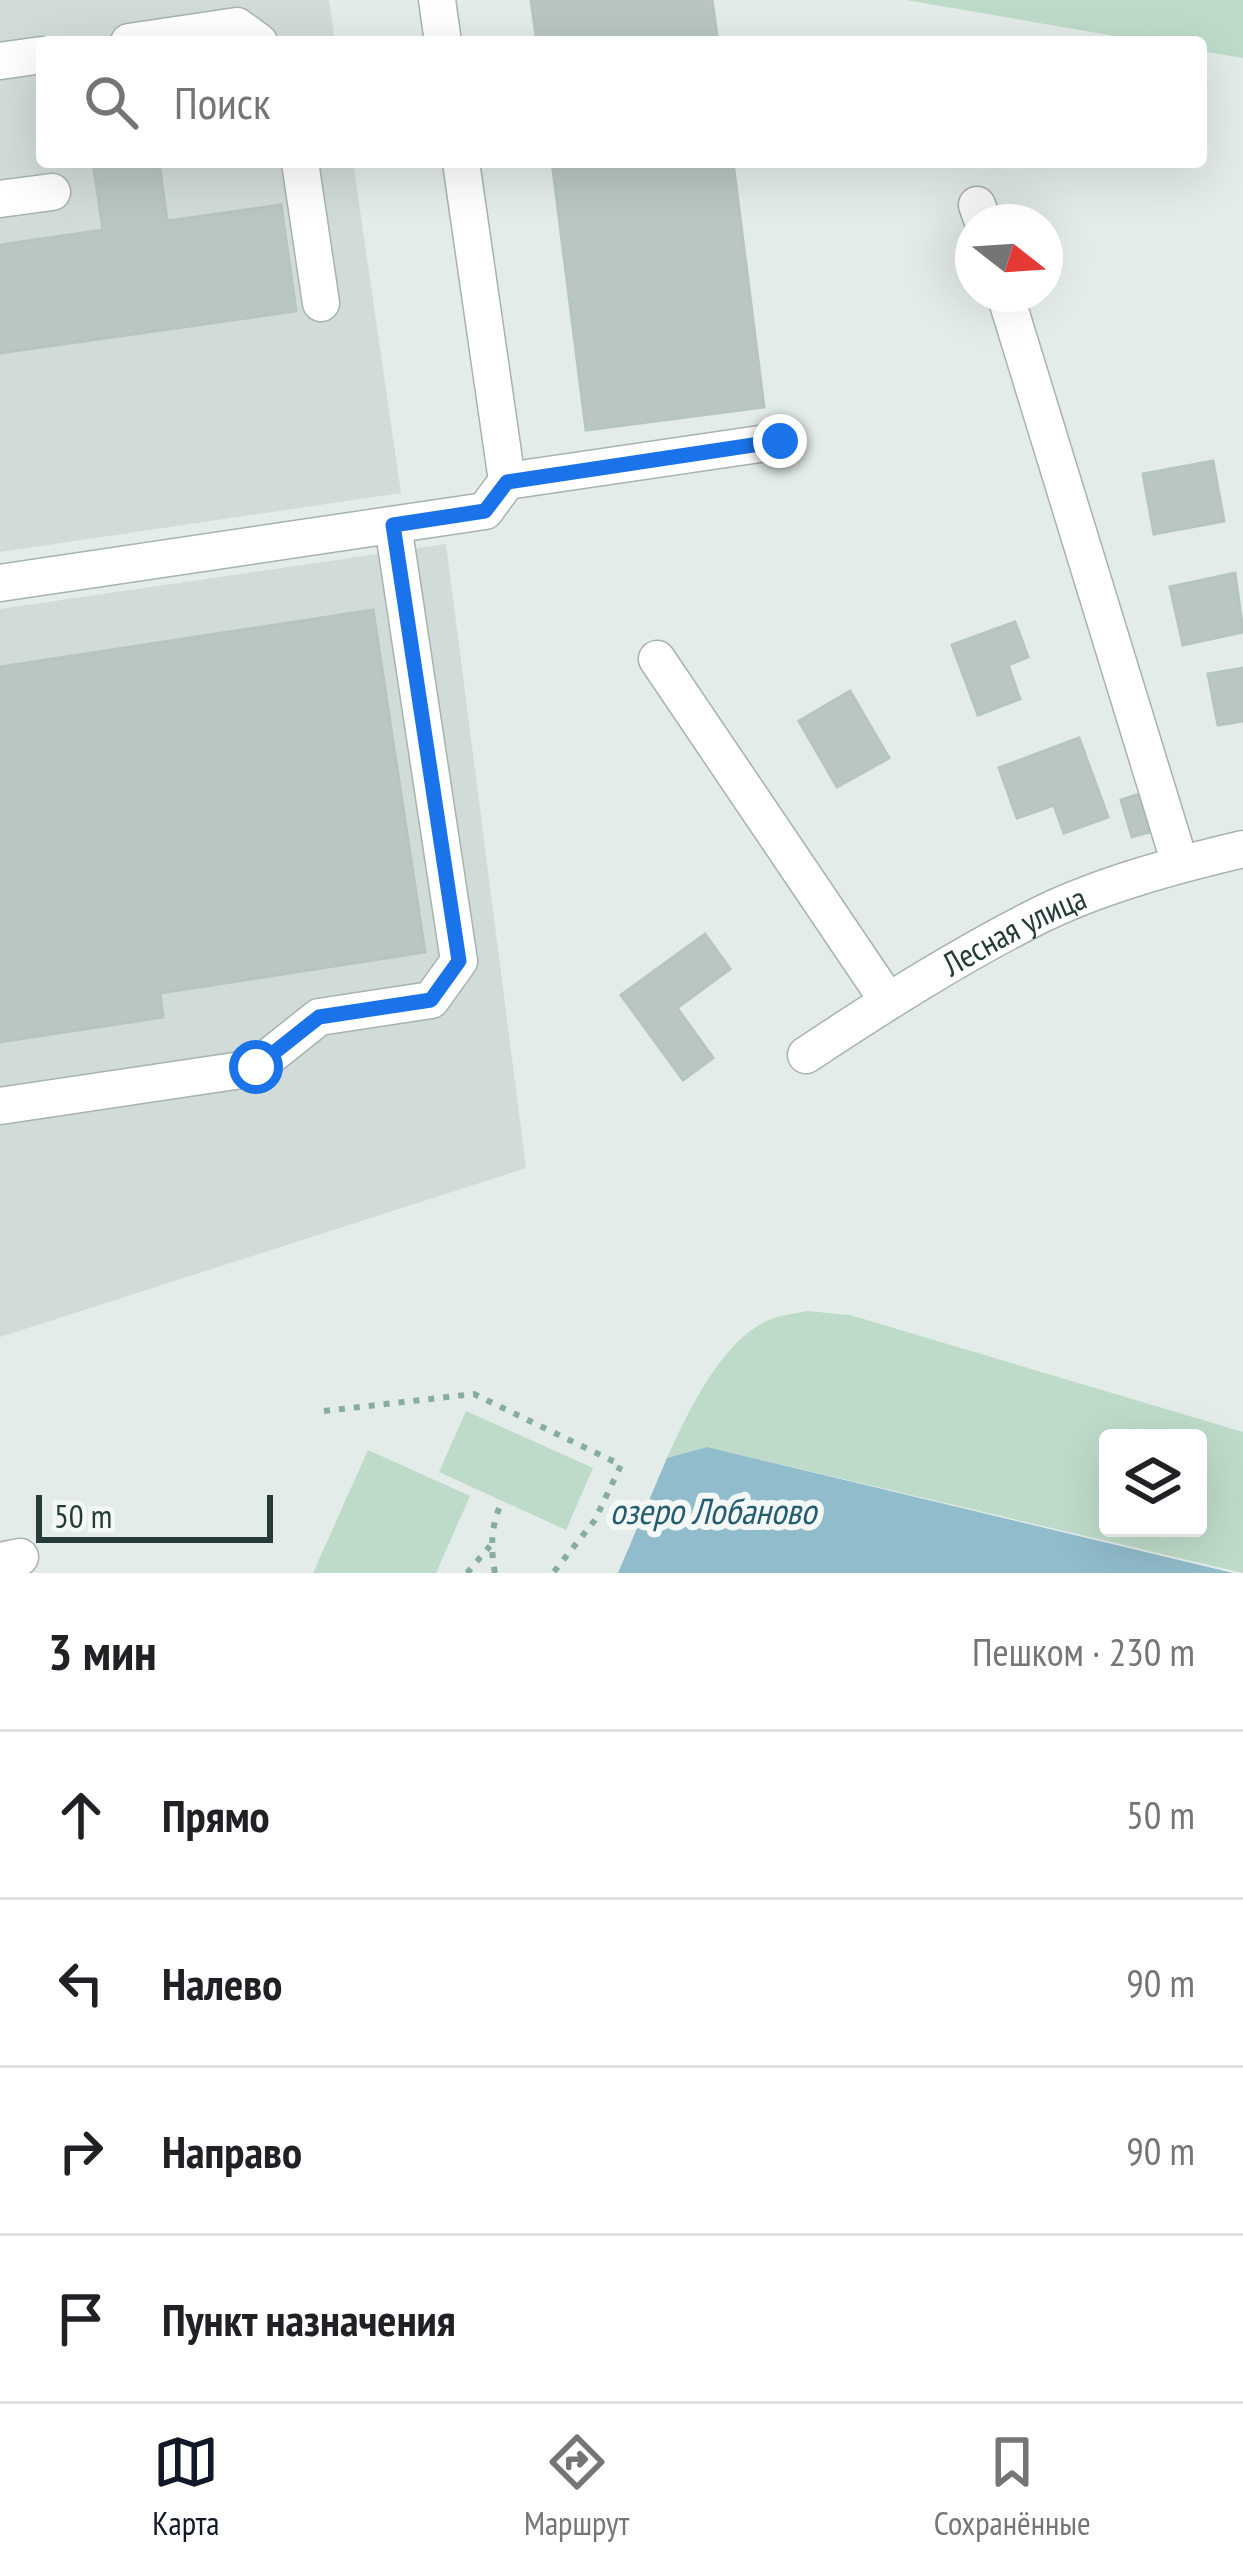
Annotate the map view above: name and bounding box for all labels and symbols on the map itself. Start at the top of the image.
north arrow [955,204,1063,312]
route end [753,414,807,468]
street label: Лесная улица [933,875,1092,986]
route start [229,1040,283,1094]
water label: озеро Лобаново [610,1487,819,1534]
scale bar [36,1489,273,1542]

